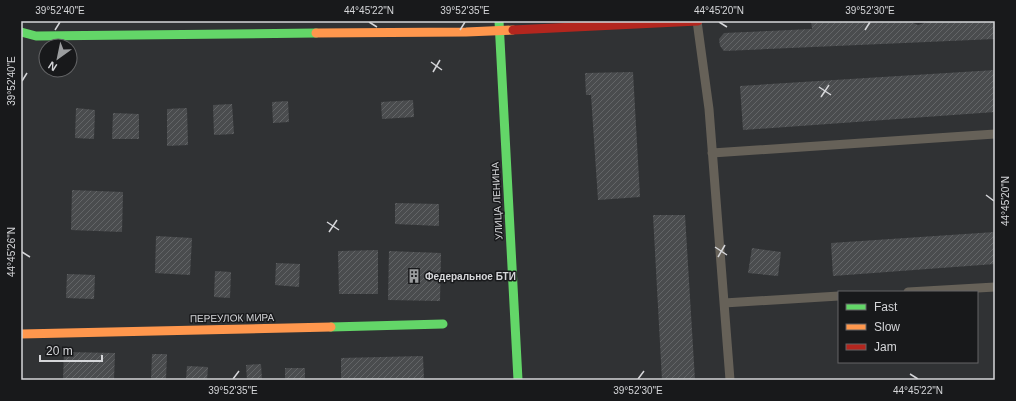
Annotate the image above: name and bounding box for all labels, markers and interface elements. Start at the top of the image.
text: 39°52'40"E [35,5,85,16]
text: 44°45'22"N [344,5,394,16]
text: 39°52'35"E [440,5,490,16]
text: 44°45'20"N [694,5,744,16]
text: 39°52'30"E [845,5,895,16]
north arrow [38,38,78,78]
text: 39°52'40"E [6,56,17,106]
text: N [46,59,59,74]
street label: УЛИЦА ЛЕНИНА [489,161,505,240]
text: 44°45'20"N [1000,176,1011,226]
text: 44°45'26"N [6,227,17,277]
building icon: Федеральное БТИ [406,268,422,284]
place label: Федеральное БТИ [425,271,516,282]
legend [838,291,978,363]
text: Fast [874,300,898,314]
street label: ПЕРЕУЛОК МИРА [190,312,275,324]
text: Slow [874,320,900,334]
scale bar [40,337,102,363]
text: Jam [874,340,897,354]
text: 20 m [46,344,73,358]
text: 39°52'35"E [208,385,258,396]
text: 39°52'30"E [613,385,663,396]
text: 44°45'22"N [893,385,943,396]

